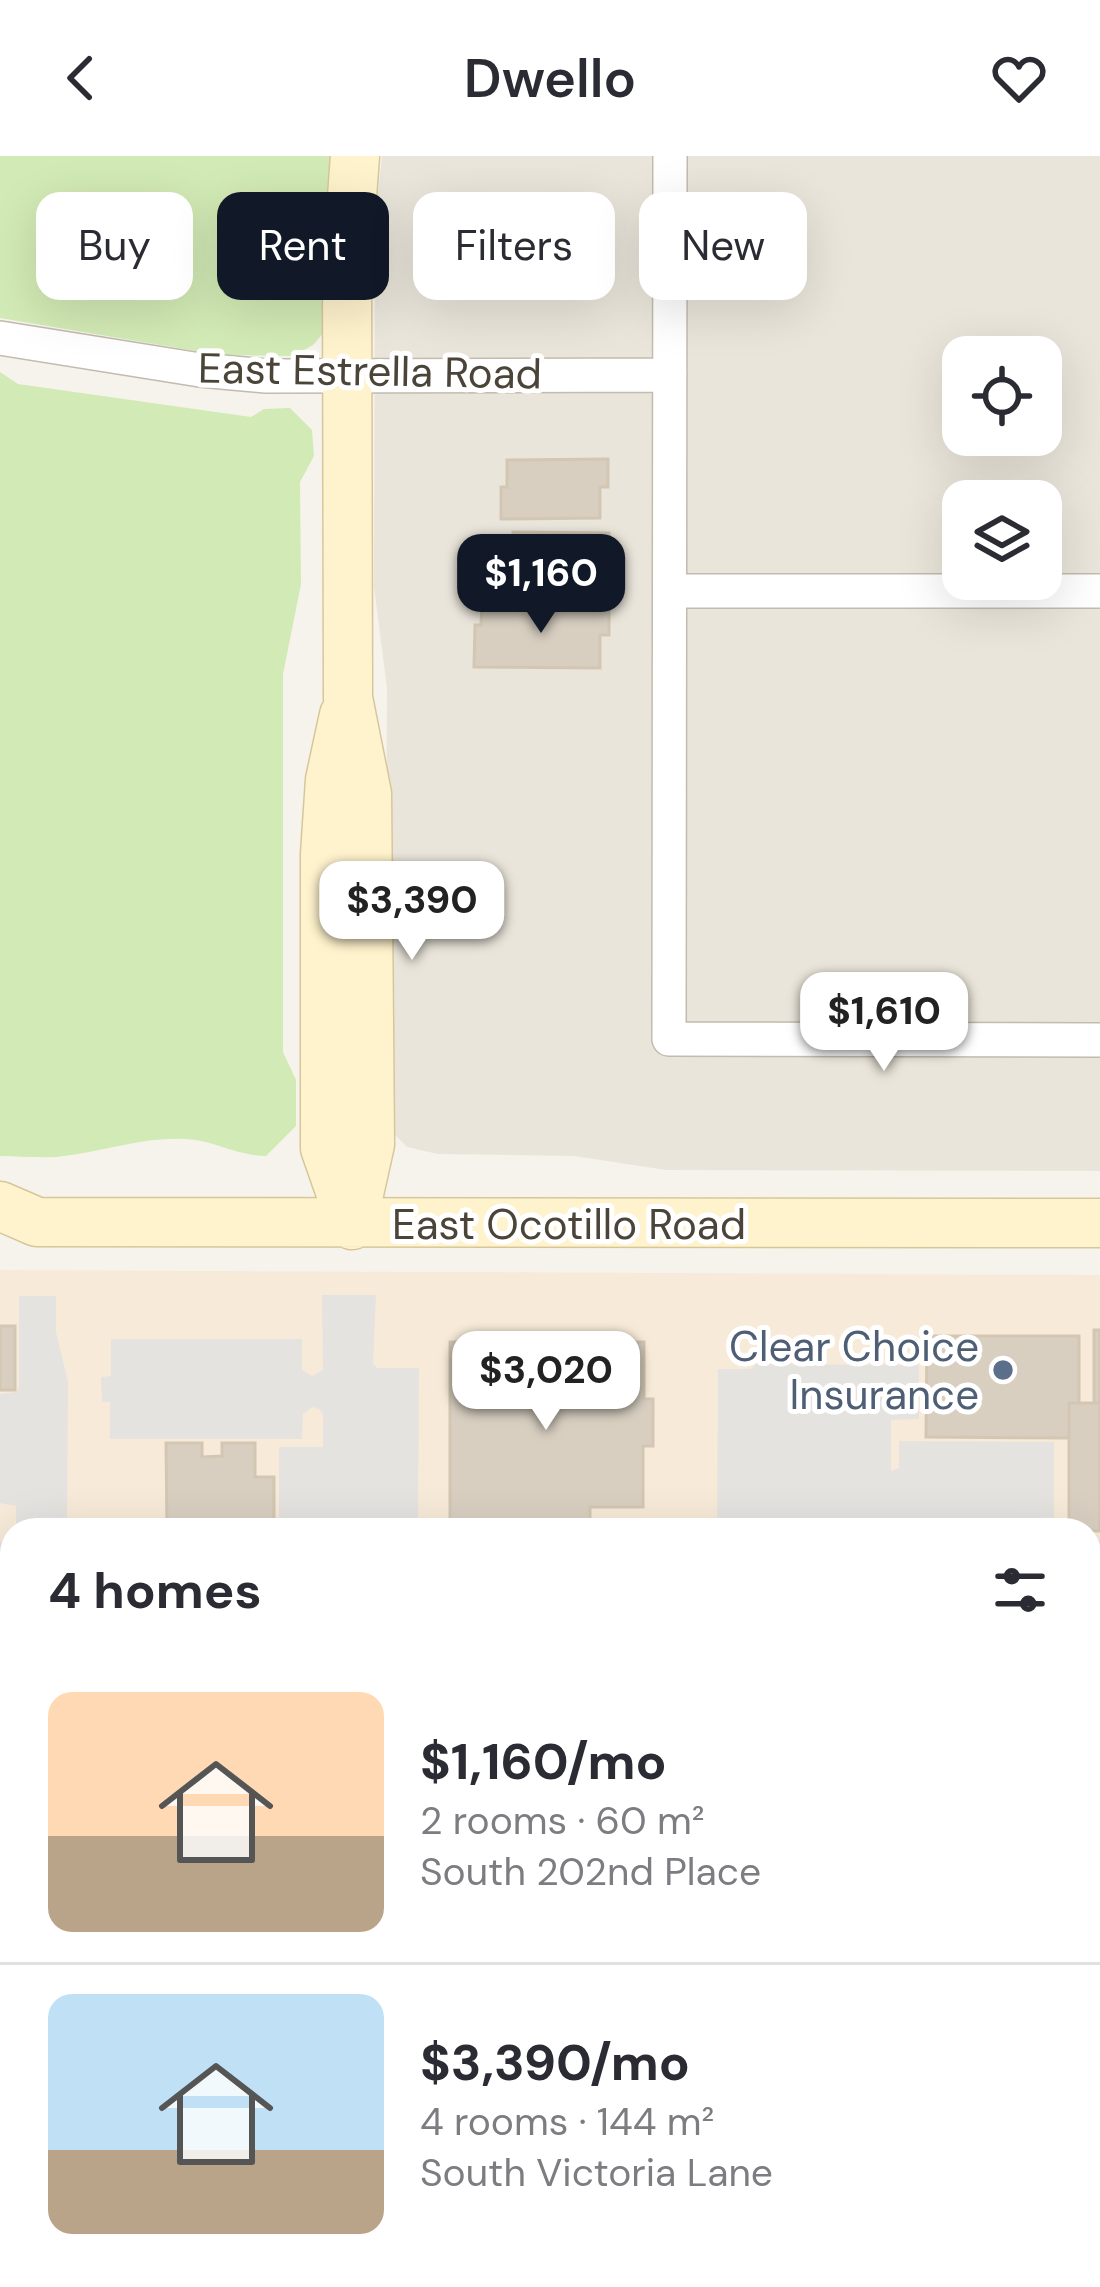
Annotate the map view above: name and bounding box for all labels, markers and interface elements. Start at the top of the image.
text: Dwello [464,43,636,114]
icon: back [48,45,114,111]
icon: heart [986,45,1052,111]
chip: Buy [36,192,193,300]
chip: Rent [217,192,389,300]
chip: Filters [413,192,615,300]
chip: New [639,192,807,300]
map controls [942,336,1062,600]
button: locate [942,336,1062,456]
street label: East Estrella Road [198,341,542,401]
button: layers [942,480,1062,600]
pin: $1,160 [443,534,639,636]
text: $1,160 [484,547,598,598]
pin: $3,390 [314,861,510,963]
text: $3,390 [346,874,478,925]
pin: $1,610 [786,972,982,1074]
text: $1,610 [827,985,941,1036]
street label: East Ocotillo Road [392,1197,746,1252]
place label: Clear Choice Insurance [729,1319,979,1422]
pin: $3,020 [448,1331,644,1433]
text: $3,020 [479,1344,613,1395]
marker: Clear Choice Insurance [990,1357,1016,1383]
text: 4 homes [48,1557,262,1624]
icon: filters [987,1557,1053,1623]
text: $1,160/mo [420,1728,667,1795]
icon: home [144,1740,288,1884]
text: 2 rooms · 60 m² [420,1795,705,1846]
text: South 202nd Place [420,1846,761,1897]
text: $3,390/mo [420,2029,690,2096]
icon: home [144,2042,288,2186]
text: 4 rooms · 144 m² [420,2096,714,2147]
text: South Victoria Lane [420,2147,773,2198]

